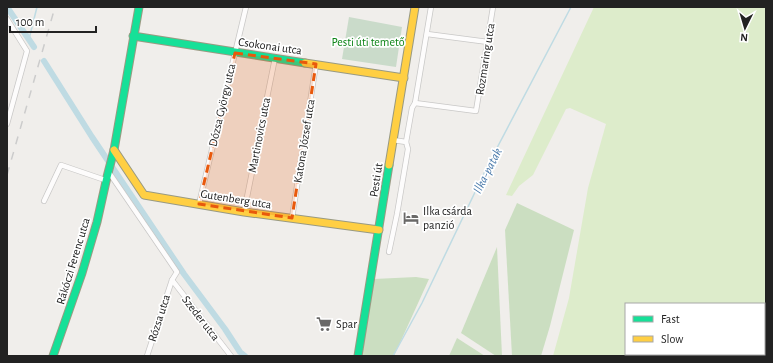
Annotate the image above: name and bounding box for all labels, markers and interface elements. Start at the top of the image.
scale bar [10,8,96,34]
north arrow [725,8,765,48]
text: 100 m [16,16,44,28]
street label: Rozmaring utca [473,22,497,96]
text: N [740,32,748,43]
street label: Csokonai utca [237,36,303,56]
park label: Pesti úti temető [331,36,405,48]
street label: Dózsa György utca [207,62,238,148]
street label: Martinovics utca [246,96,272,174]
street label: Katona József utca [291,98,317,184]
water label: Ilka-patak [471,146,505,196]
street label: Pesti út [367,162,385,198]
street label: Gutenberg utca [200,187,273,211]
place label: Ilka csárda panzió [423,205,472,231]
hotel icon: Ilka csárda panzió [402,209,420,227]
street label: Rákóczi Ferenc utca [54,216,92,306]
street label: Rózsa utca [146,293,172,343]
street label: Szeder utca [180,293,222,343]
legend [625,303,765,355]
text: Fast [661,313,680,325]
supermarket icon: Spar [315,315,333,333]
place label: Spar [336,318,357,330]
text: Slow [661,333,683,345]

